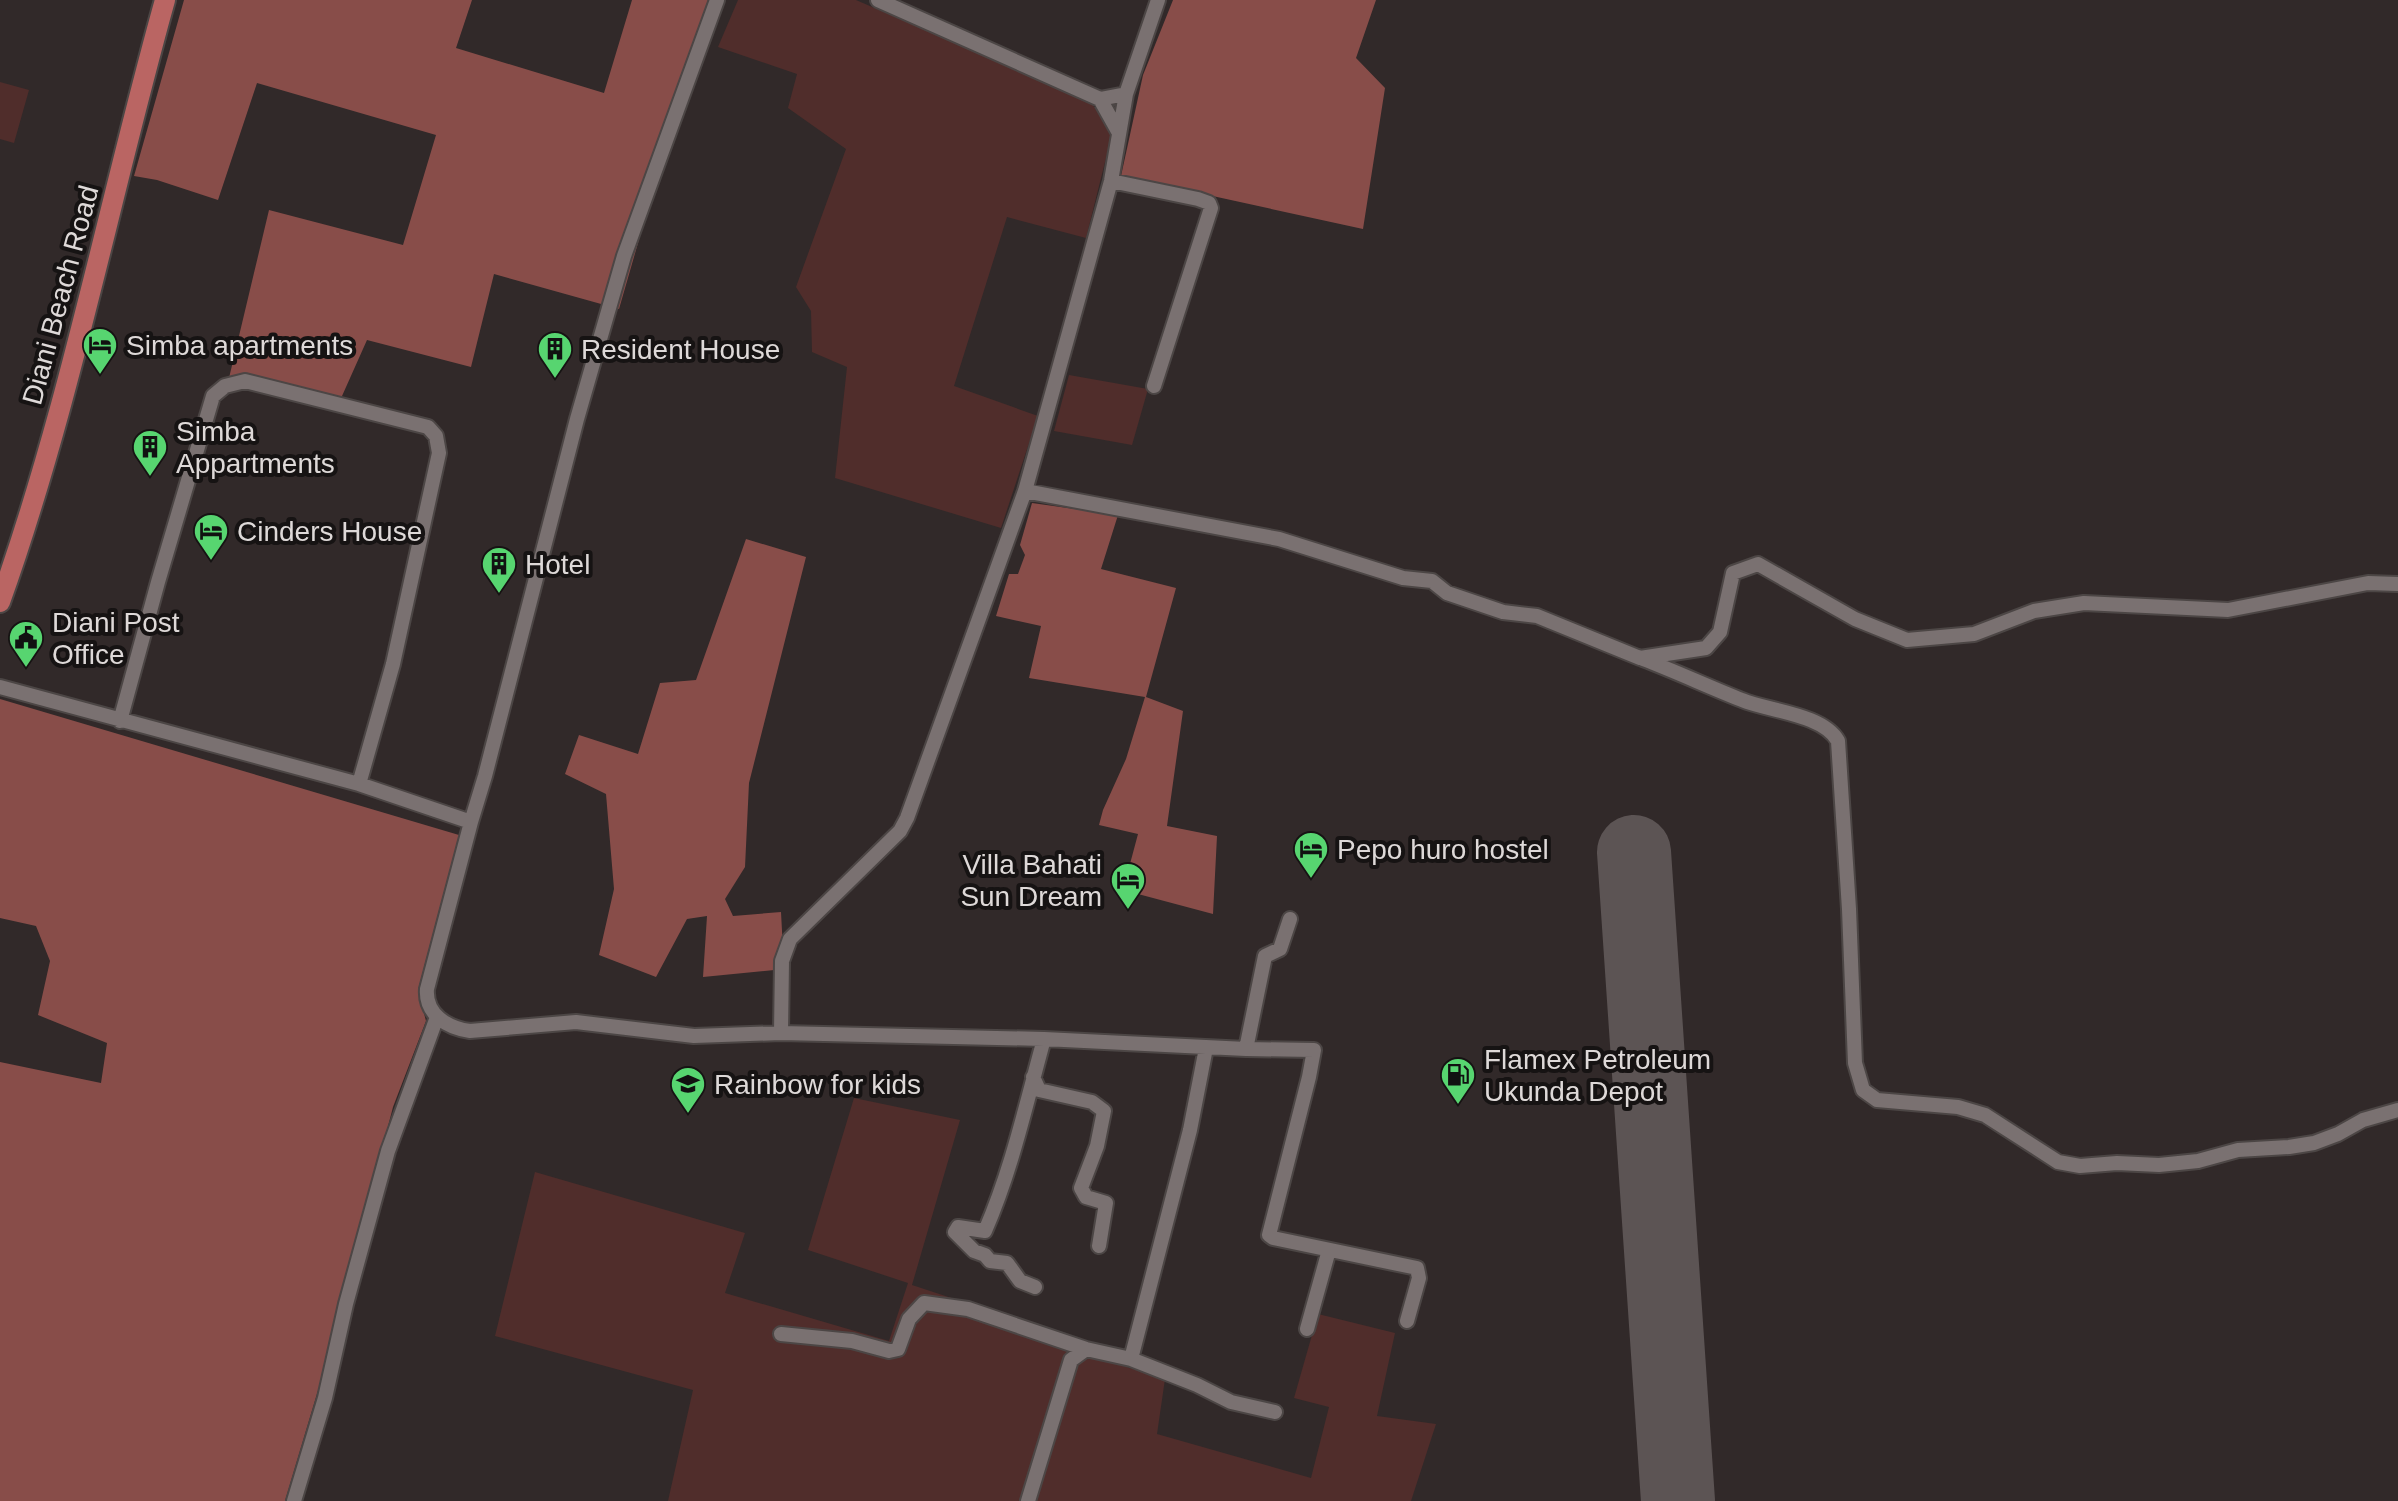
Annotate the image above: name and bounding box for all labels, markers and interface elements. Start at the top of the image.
street label: Diani Beach Road [16,182,105,408]
hotel icon: Simba apartments [81,326,119,376]
place label: Simba apartments [126,330,353,361]
building icon: Resident House [536,330,574,380]
place label: Resident House [581,334,780,365]
place label: Simba Appartments [176,416,335,479]
building icon: Simba Appartments [131,428,169,478]
hotel icon: Cinders House [192,512,230,562]
place label: Cinders House [237,516,422,547]
building icon: Hotel [480,545,518,595]
place label: Hotel [525,549,590,580]
place label: Diani Post Office [52,607,180,670]
public building icon: Diani Post Office [7,619,45,669]
hotel icon: Pepo huro hostel [1292,830,1330,880]
place label: Pepo huro hostel [1337,834,1549,865]
place label: Villa Bahati Sun Dream [960,849,1102,912]
hotel icon: Villa Bahati Sun Dream [1109,861,1147,911]
place label: Flamex Petroleum Ukunda Depot [1484,1044,1711,1107]
fuel station icon: Flamex Petroleum Ukunda Depot [1439,1056,1477,1106]
school or university icon: Rainbow for kids [669,1065,707,1115]
place label: Rainbow for kids [714,1069,921,1100]

